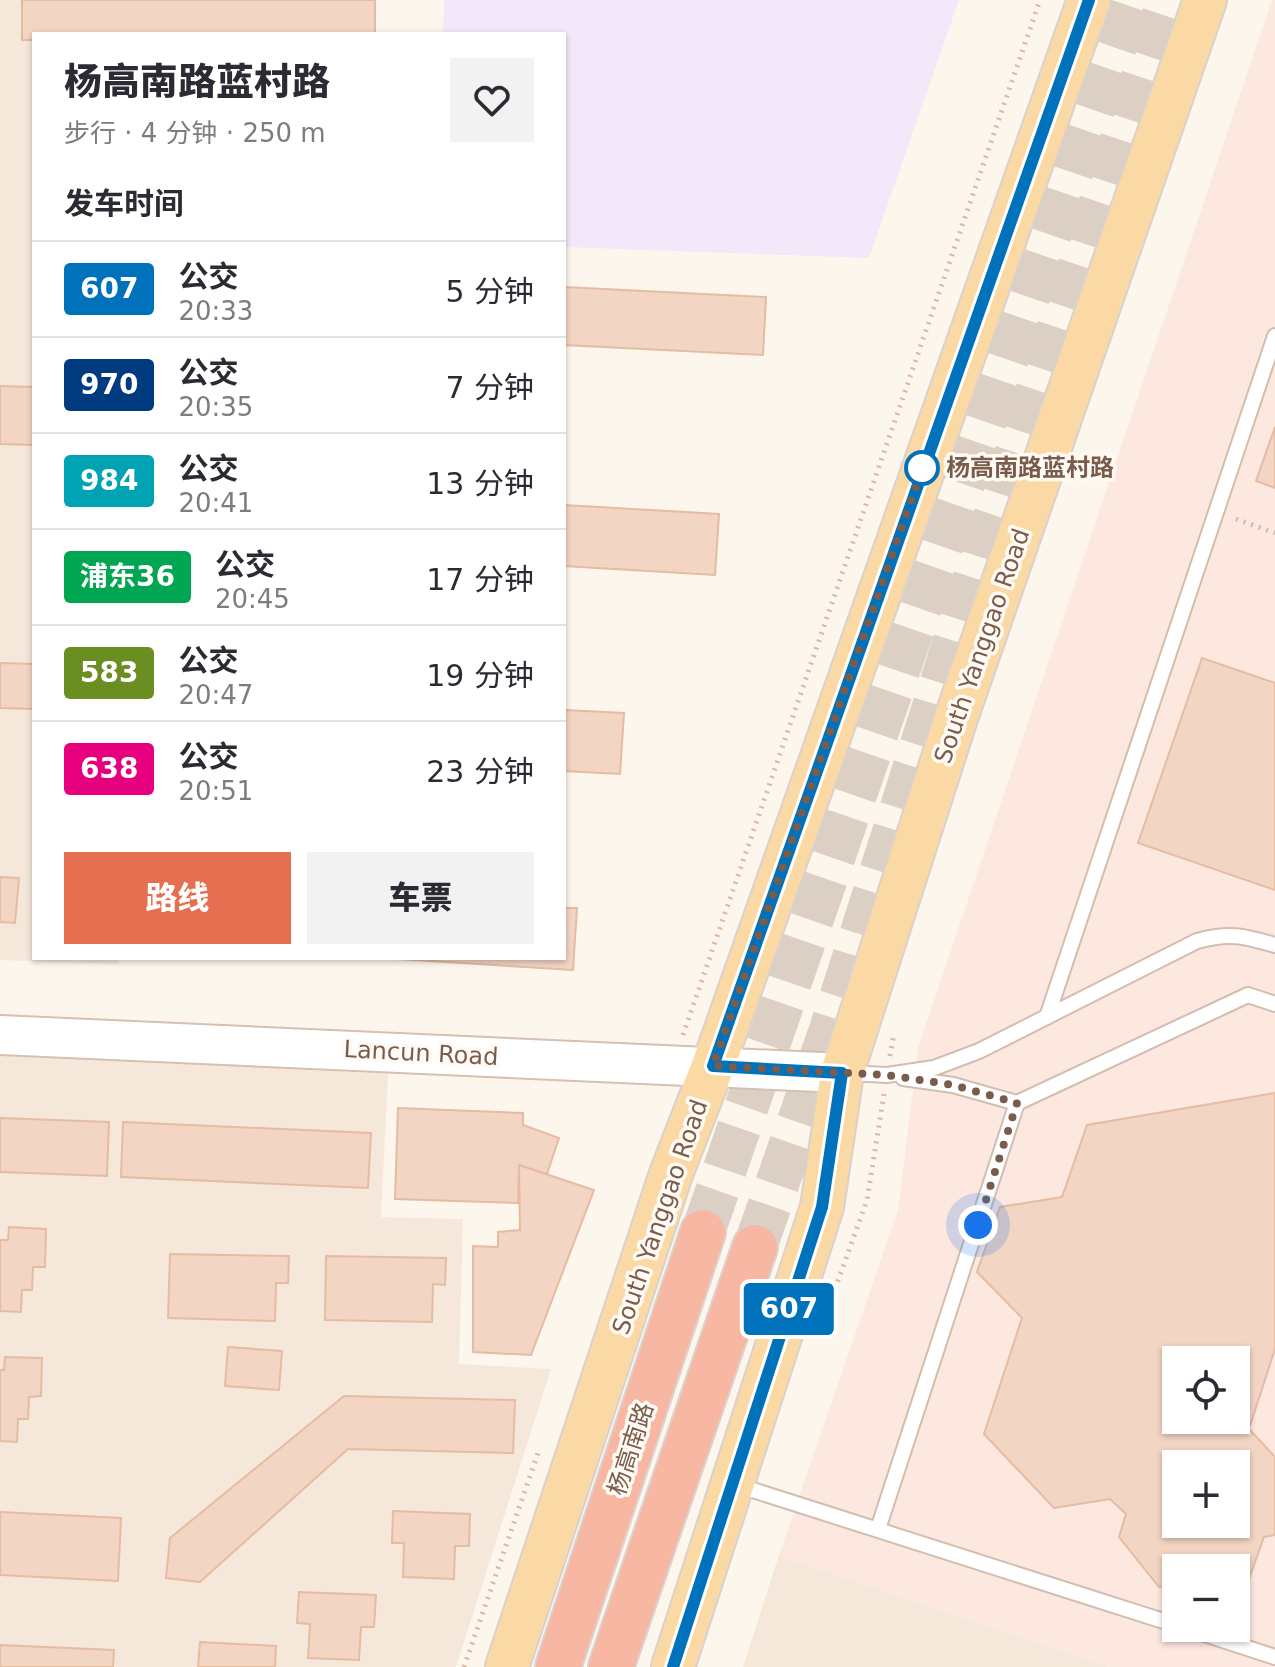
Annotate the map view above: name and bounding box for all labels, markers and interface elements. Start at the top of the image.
button: heart [450,58,534,142]
text: 杨高南路蓝村路 [64,60,330,104]
text: 步行 · 4 分钟 · 250 m [64,118,326,148]
text: 发车时间 [64,186,184,221]
text: 公交 [178,259,238,294]
text: 607 [80,272,138,305]
text: 5 分钟 [445,274,534,309]
text: 20:33 [178,296,253,326]
text: 公交 [178,355,238,390]
text: 970 [80,368,138,401]
text: 7 分钟 [445,370,534,405]
text: 20:35 [178,392,253,422]
text: 公交 [178,451,238,486]
marker: 杨高南路蓝村路 [905,451,939,485]
place label: 杨高南路蓝村路 [946,454,1114,482]
text: 984 [80,464,138,497]
text: 13 分钟 [426,466,534,501]
text: 20:41 [178,488,253,518]
street label: South Yanggao Road [929,525,1035,767]
text: 公交 [215,547,275,582]
text: 浦东36 [80,560,175,593]
text: 17 分钟 [426,562,534,597]
text: 20:45 [215,584,290,614]
text: 公交 [178,643,238,678]
text: 583 [80,656,138,689]
text: 19 分钟 [426,658,534,693]
text: 20:47 [178,680,253,710]
text: 公交 [178,739,238,774]
text: 638 [80,752,138,785]
text: 23 分钟 [426,754,534,789]
text: 20:51 [178,776,253,806]
button: 路线 [64,852,291,944]
button: 车票 [307,852,534,944]
street label: Lancun Road [343,1035,499,1071]
street label: South Yanggao Road [607,1096,713,1338]
your location [958,1205,998,1245]
line badge: 607 [743,1283,835,1335]
text: 607 [760,1292,818,1325]
map controls [1162,1346,1250,1642]
button: locate [1162,1346,1250,1434]
street label: 杨高南路 [603,1399,659,1499]
button: + [1162,1450,1250,1538]
button: − [1162,1554,1250,1642]

